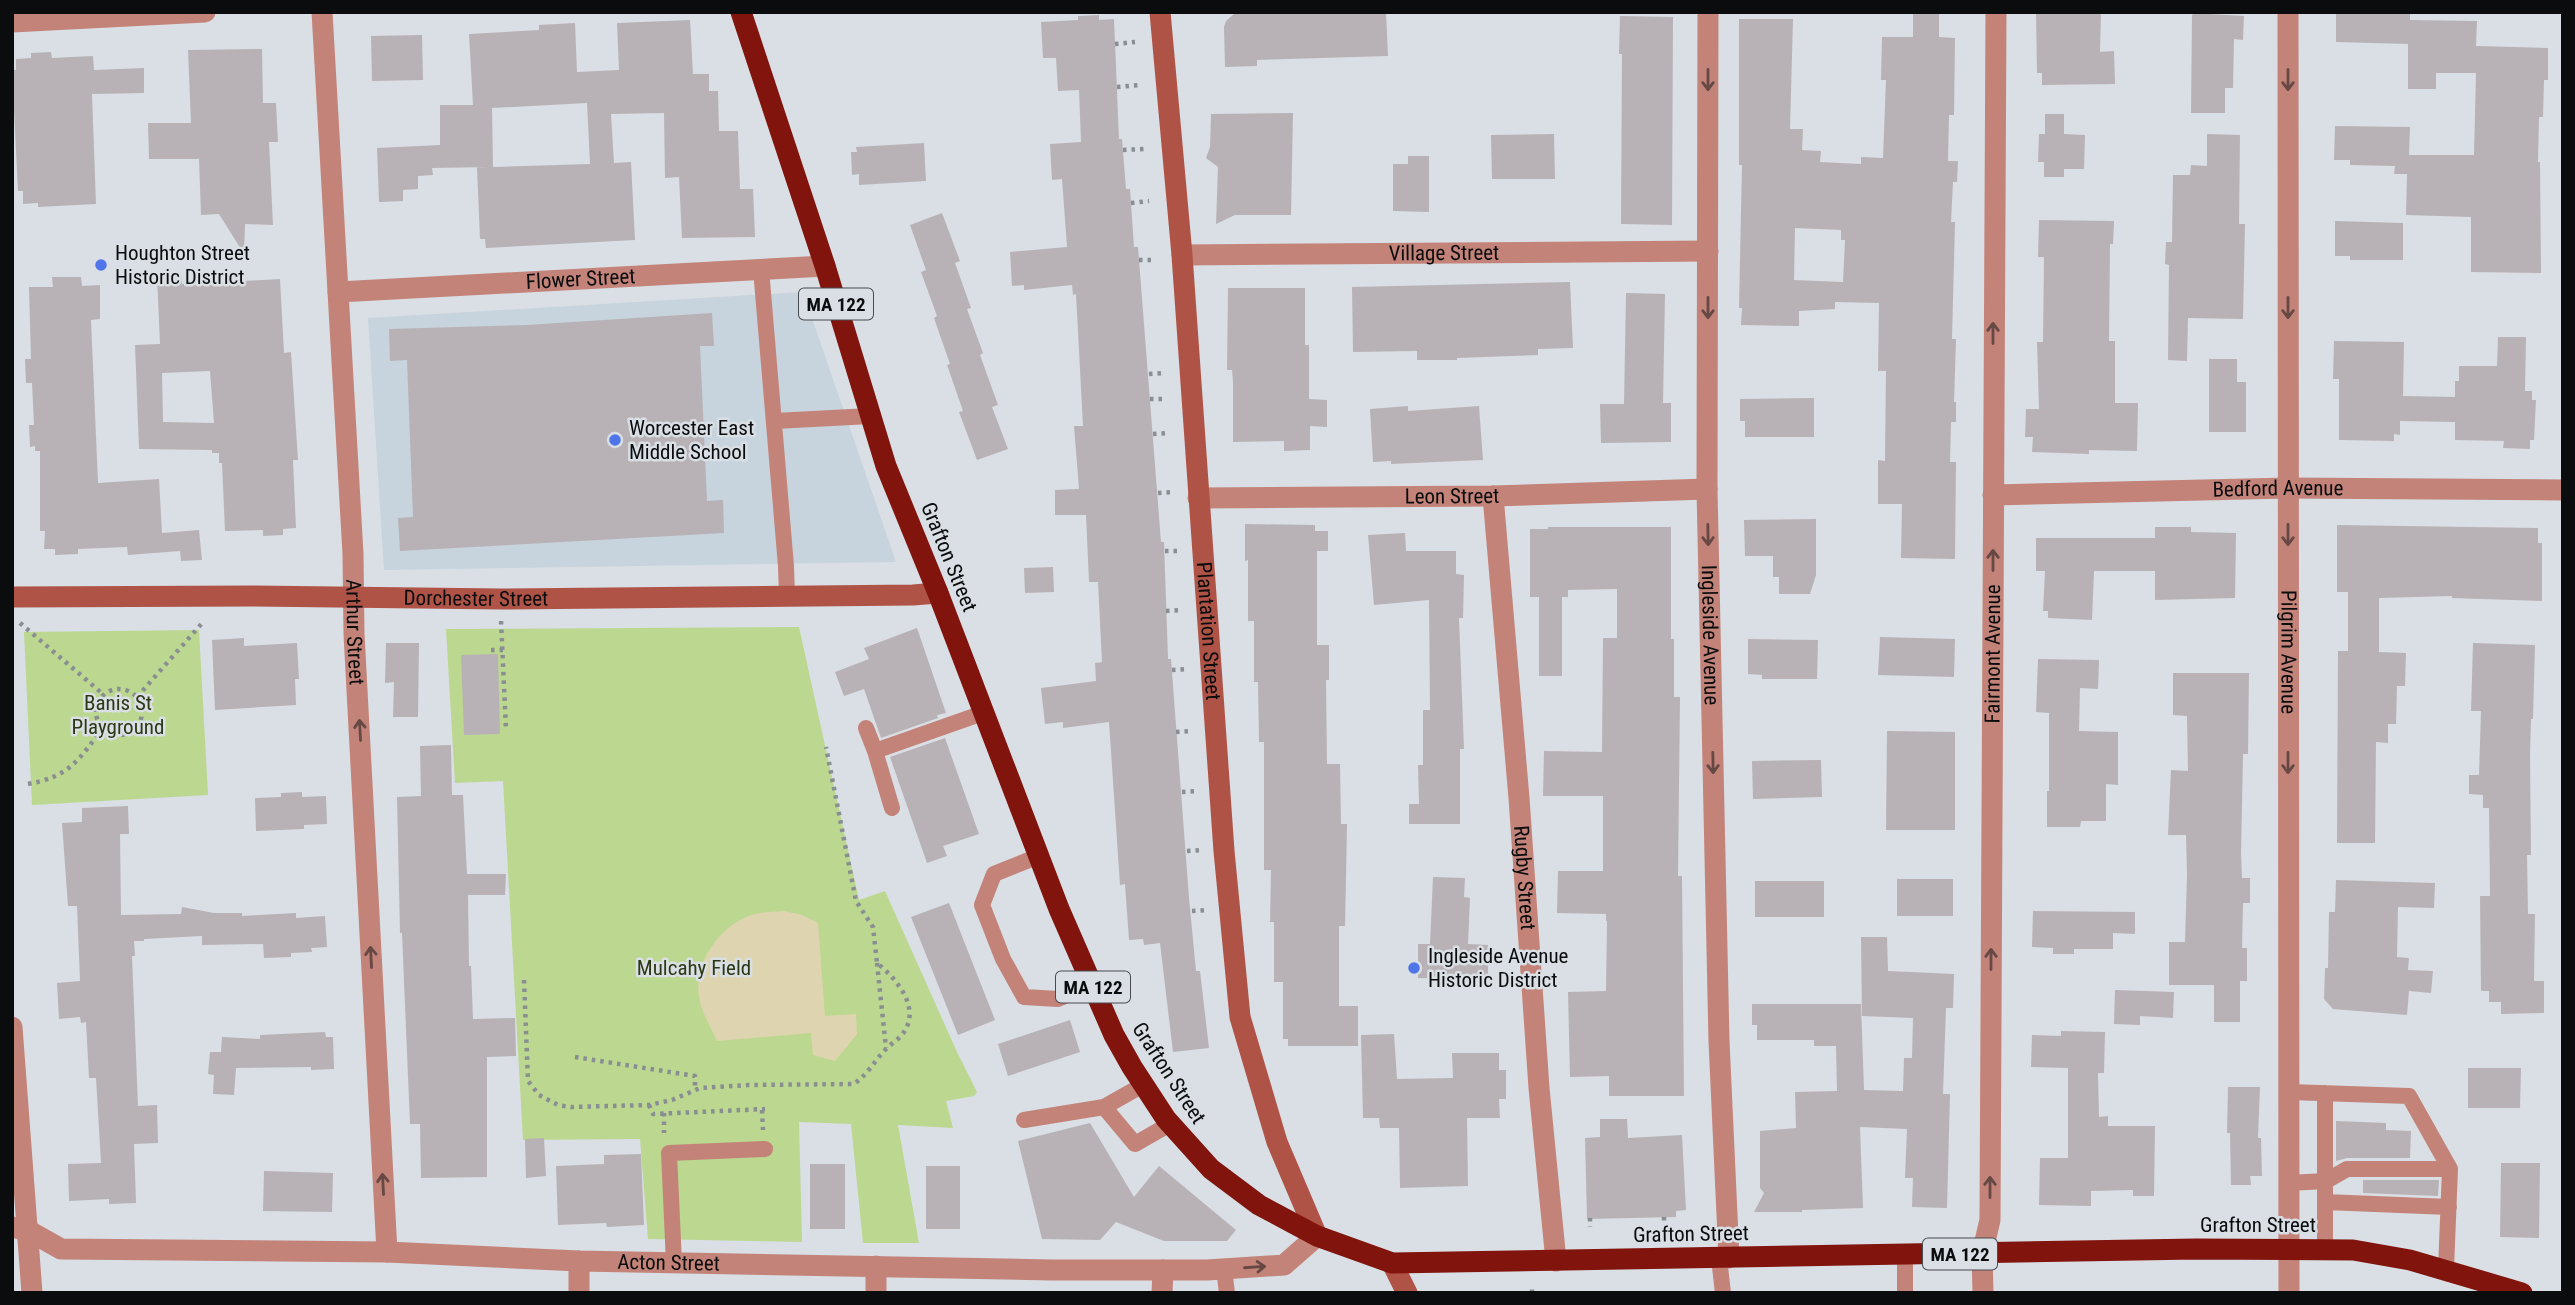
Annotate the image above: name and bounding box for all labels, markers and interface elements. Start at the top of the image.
one-way arrow [1701,69,1715,92]
one-way arrow [2281,69,2295,92]
place label: Houghton Street Historic District [115,241,250,289]
street label: Village Street [1389,241,1499,265]
marker: Houghton Street Historic District [93,257,109,273]
street label: Flower Street [525,264,636,294]
road number: MA 122 [799,288,873,320]
one-way arrow [1701,296,1715,319]
one-way arrow [2281,296,2295,319]
one-way arrow [1987,321,2000,344]
place label: Worcester East Middle School [629,416,754,464]
marker: Worcester East Middle School [607,432,623,448]
street label: Bedford Avenue [2212,476,2344,502]
street label: Leon Street [1405,484,1500,509]
street label: Grafton Street [916,499,982,615]
one-way arrow [1702,524,1715,547]
one-way arrow [2281,524,2295,547]
one-way arrow [1986,549,2000,572]
street label: Plantation Street [1192,561,1225,701]
street label: Ingleside Avenue [1697,565,1724,706]
street label: Arthur Street [341,579,369,686]
street label: Fairmont Avenue [1980,584,2005,724]
street label: Dorchester Street [404,586,548,611]
street label: Pilgrim Avenue [2276,590,2301,714]
park label: Banis St Playground [72,691,164,739]
one-way arrow [353,718,366,741]
one-way arrow [1706,751,1720,774]
one-way arrow [2281,751,2295,774]
street label: Rugby Street [1509,825,1540,931]
place label: Ingleside Avenue Historic District [1428,944,1569,992]
one-way arrow [365,946,378,969]
one-way arrow [1984,948,1998,971]
park label: Mulcahy Field [637,956,751,980]
marker: Ingleside Avenue Historic District [1406,960,1422,976]
road number: MA 122 [1056,972,1130,1002]
street label: Grafton Street [1127,1018,1211,1128]
one-way arrow [376,1173,389,1196]
one-way arrow [1983,1175,1997,1198]
street label: Grafton Street [2200,1213,2316,1237]
street label: Grafton Street [1633,1221,1749,1247]
road number: MA 122 [1923,1238,1997,1270]
street label: Acton Street [617,1250,720,1276]
one-way arrow [1244,1261,1267,1274]

